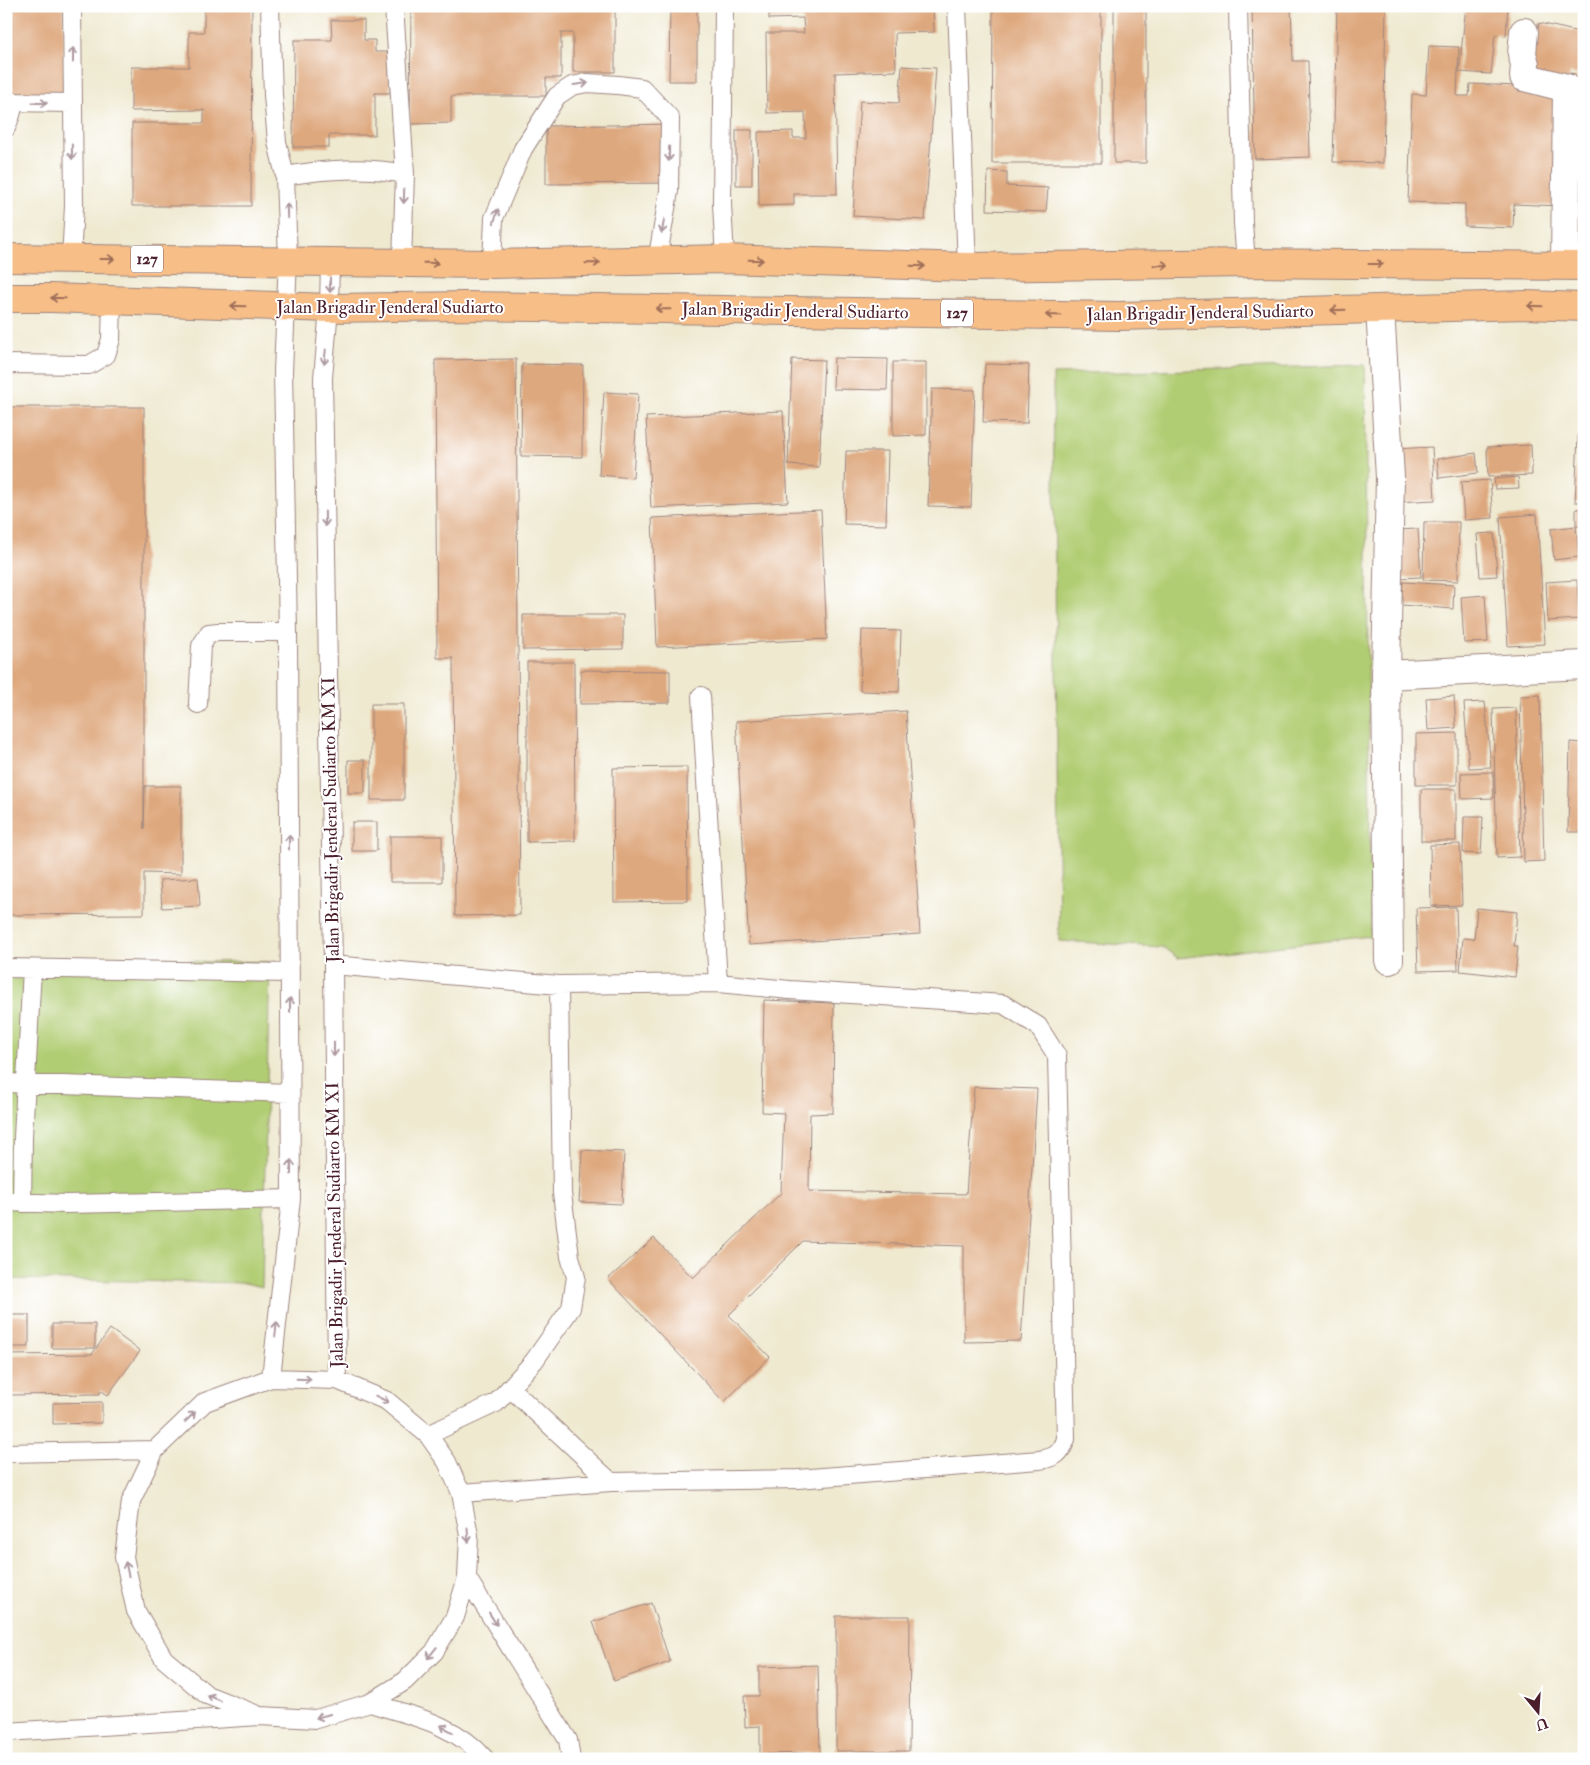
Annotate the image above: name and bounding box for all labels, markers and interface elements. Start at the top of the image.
one-way arrow [68,47,78,63]
one-way arrow [573,79,589,89]
one-way arrow [31,98,47,108]
one-way arrow [67,143,77,159]
one-way arrow [664,146,674,162]
one-way arrow [399,188,409,204]
one-way arrow [282,204,292,220]
one-way arrow [492,208,502,224]
one-way arrow [657,218,667,234]
road number: 127 [131,245,163,272]
one-way arrow [99,254,115,264]
one-way arrow [748,256,764,265]
one-way arrow [422,258,439,268]
one-way arrow [585,258,601,267]
one-way arrow [1367,259,1383,269]
one-way arrow [1152,260,1168,270]
one-way arrow [910,261,926,270]
one-way arrow [325,276,334,292]
one-way arrow [51,294,67,303]
street label: Jalan Brigadir Jenderal Sudiarto [275,296,504,319]
street label: Jalan Brigadir Jenderal Sudiarto [680,298,909,324]
road number: 127 [941,300,973,326]
street label: Jalan Brigadir Jenderal Sudiarto [1085,300,1314,326]
one-way arrow [230,301,246,310]
one-way arrow [1527,301,1543,310]
one-way arrow [655,304,671,314]
one-way arrow [1330,305,1346,315]
one-way arrow [1045,310,1061,320]
one-way arrow [320,349,329,365]
one-way arrow [320,510,330,527]
street label: Jalan Brigadir Jenderal Sudiarto KM XI [317,677,345,964]
one-way arrow [284,835,294,851]
one-way arrow [285,997,295,1014]
one-way arrow [329,1040,339,1057]
street label: Jalan Brigadir Jenderal Sudiarto KM XI [321,1082,349,1369]
one-way arrow [286,1160,296,1176]
one-way arrow [271,1321,281,1337]
one-way arrow [296,1374,312,1384]
one-way arrow [374,1395,389,1404]
one-way arrow [184,1411,196,1423]
one-way arrow [464,1527,473,1543]
one-way arrow [121,1562,131,1578]
one-way arrow [487,1612,498,1626]
one-way arrow [426,1646,437,1659]
north arrow [1512,1688,1562,1738]
one-way arrow [207,1693,222,1702]
one-way arrow [316,1712,332,1722]
text: U [1533,1714,1550,1734]
one-way arrow [441,1724,455,1734]

